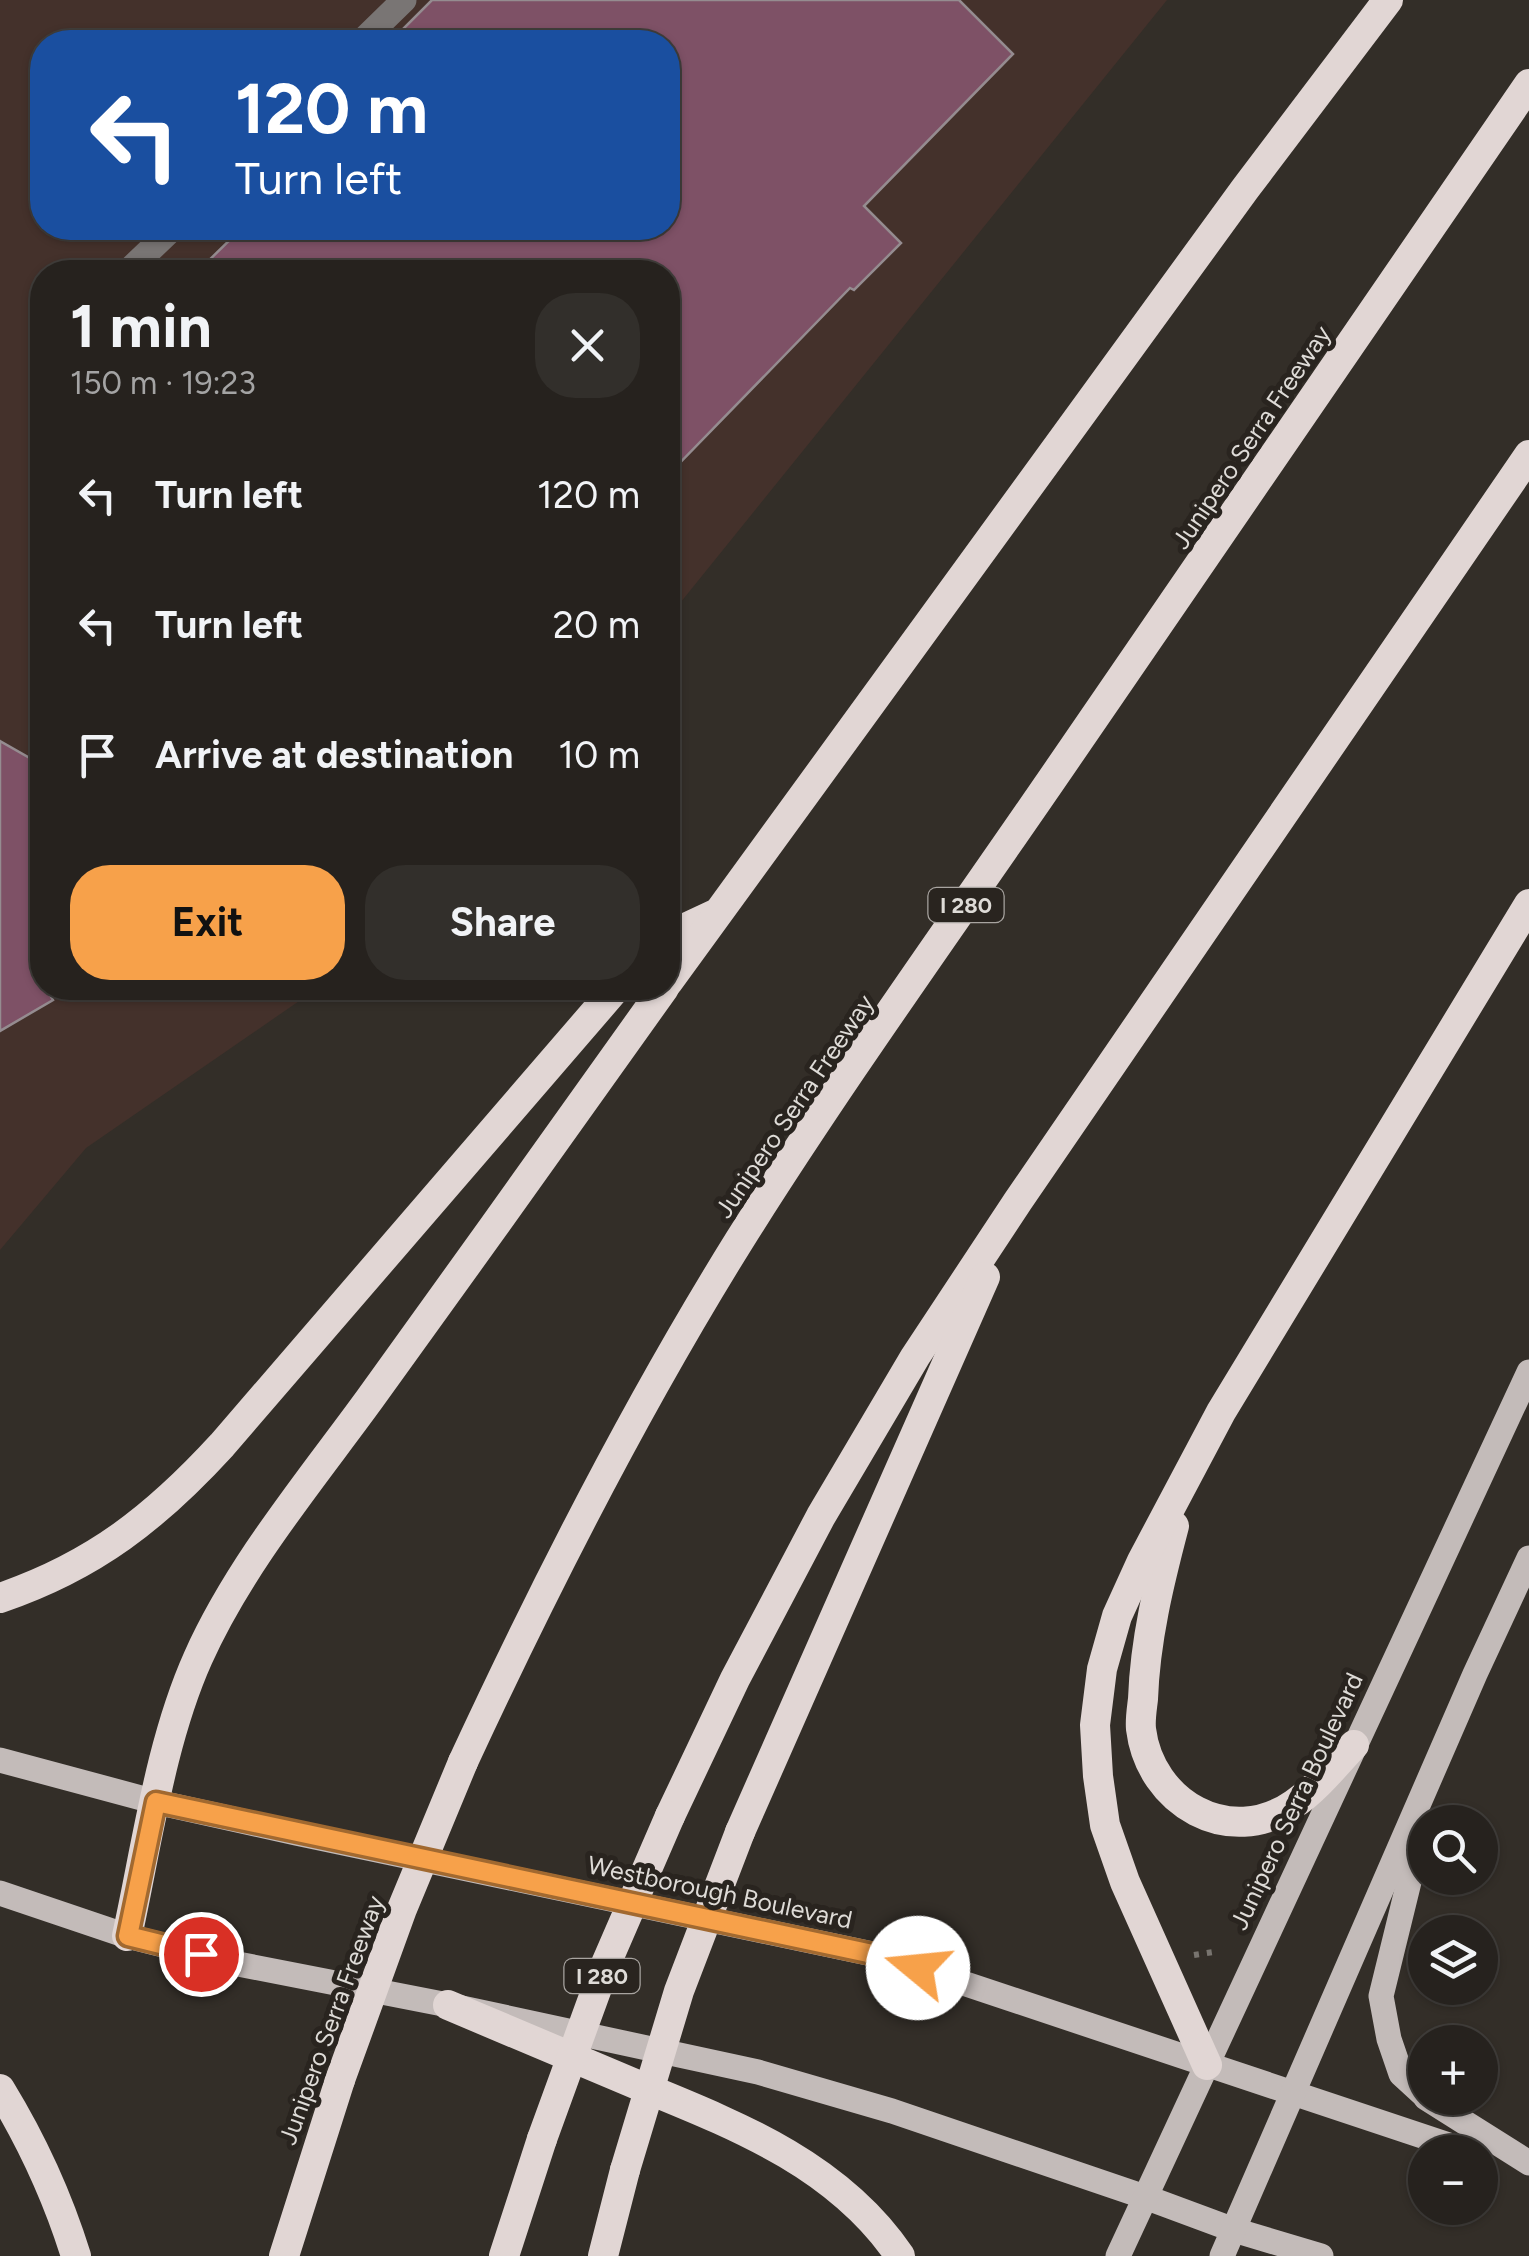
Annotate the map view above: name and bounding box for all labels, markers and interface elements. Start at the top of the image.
text: 120 m [235,66,428,151]
icon: left [70,70,200,200]
text: Turn left [235,151,402,205]
text: 1 min [70,290,212,362]
button: close [535,293,640,398]
street label: Junipero Serra Freeway [1165,320,1337,554]
text: 150 m · 19:23 [70,364,256,402]
icon: left [70,468,125,523]
text: Turn left [155,472,303,518]
text: 120 m [537,472,640,518]
icon: left [70,598,125,653]
text: Turn left [155,602,303,648]
text: 20 m [553,602,640,648]
icon: arrive [70,728,125,783]
text: Arrive at destination [155,732,513,778]
text: 10 m [558,732,640,778]
button: Exit [70,865,345,980]
button: Share [365,865,640,980]
road number: I 280 [928,888,1004,922]
street label: Junipero Serra Freeway [708,989,880,1223]
street label: Junipero Serra Boulevard [1223,1668,1369,1934]
map controls [1408,1805,1498,2225]
button: search [1408,1805,1498,1895]
street label: Westborough Boulevard [585,1849,855,1935]
street label: Junipero Serra Freeway [272,1891,390,2149]
pin [159,1912,244,1997]
button: layers [1408,1915,1498,2005]
position arrow [866,1916,970,2020]
icon: arrive [174,1927,229,1982]
road number: I 280 [564,1959,640,1993]
button: + [1408,2025,1498,2115]
button: − [1408,2135,1498,2225]

